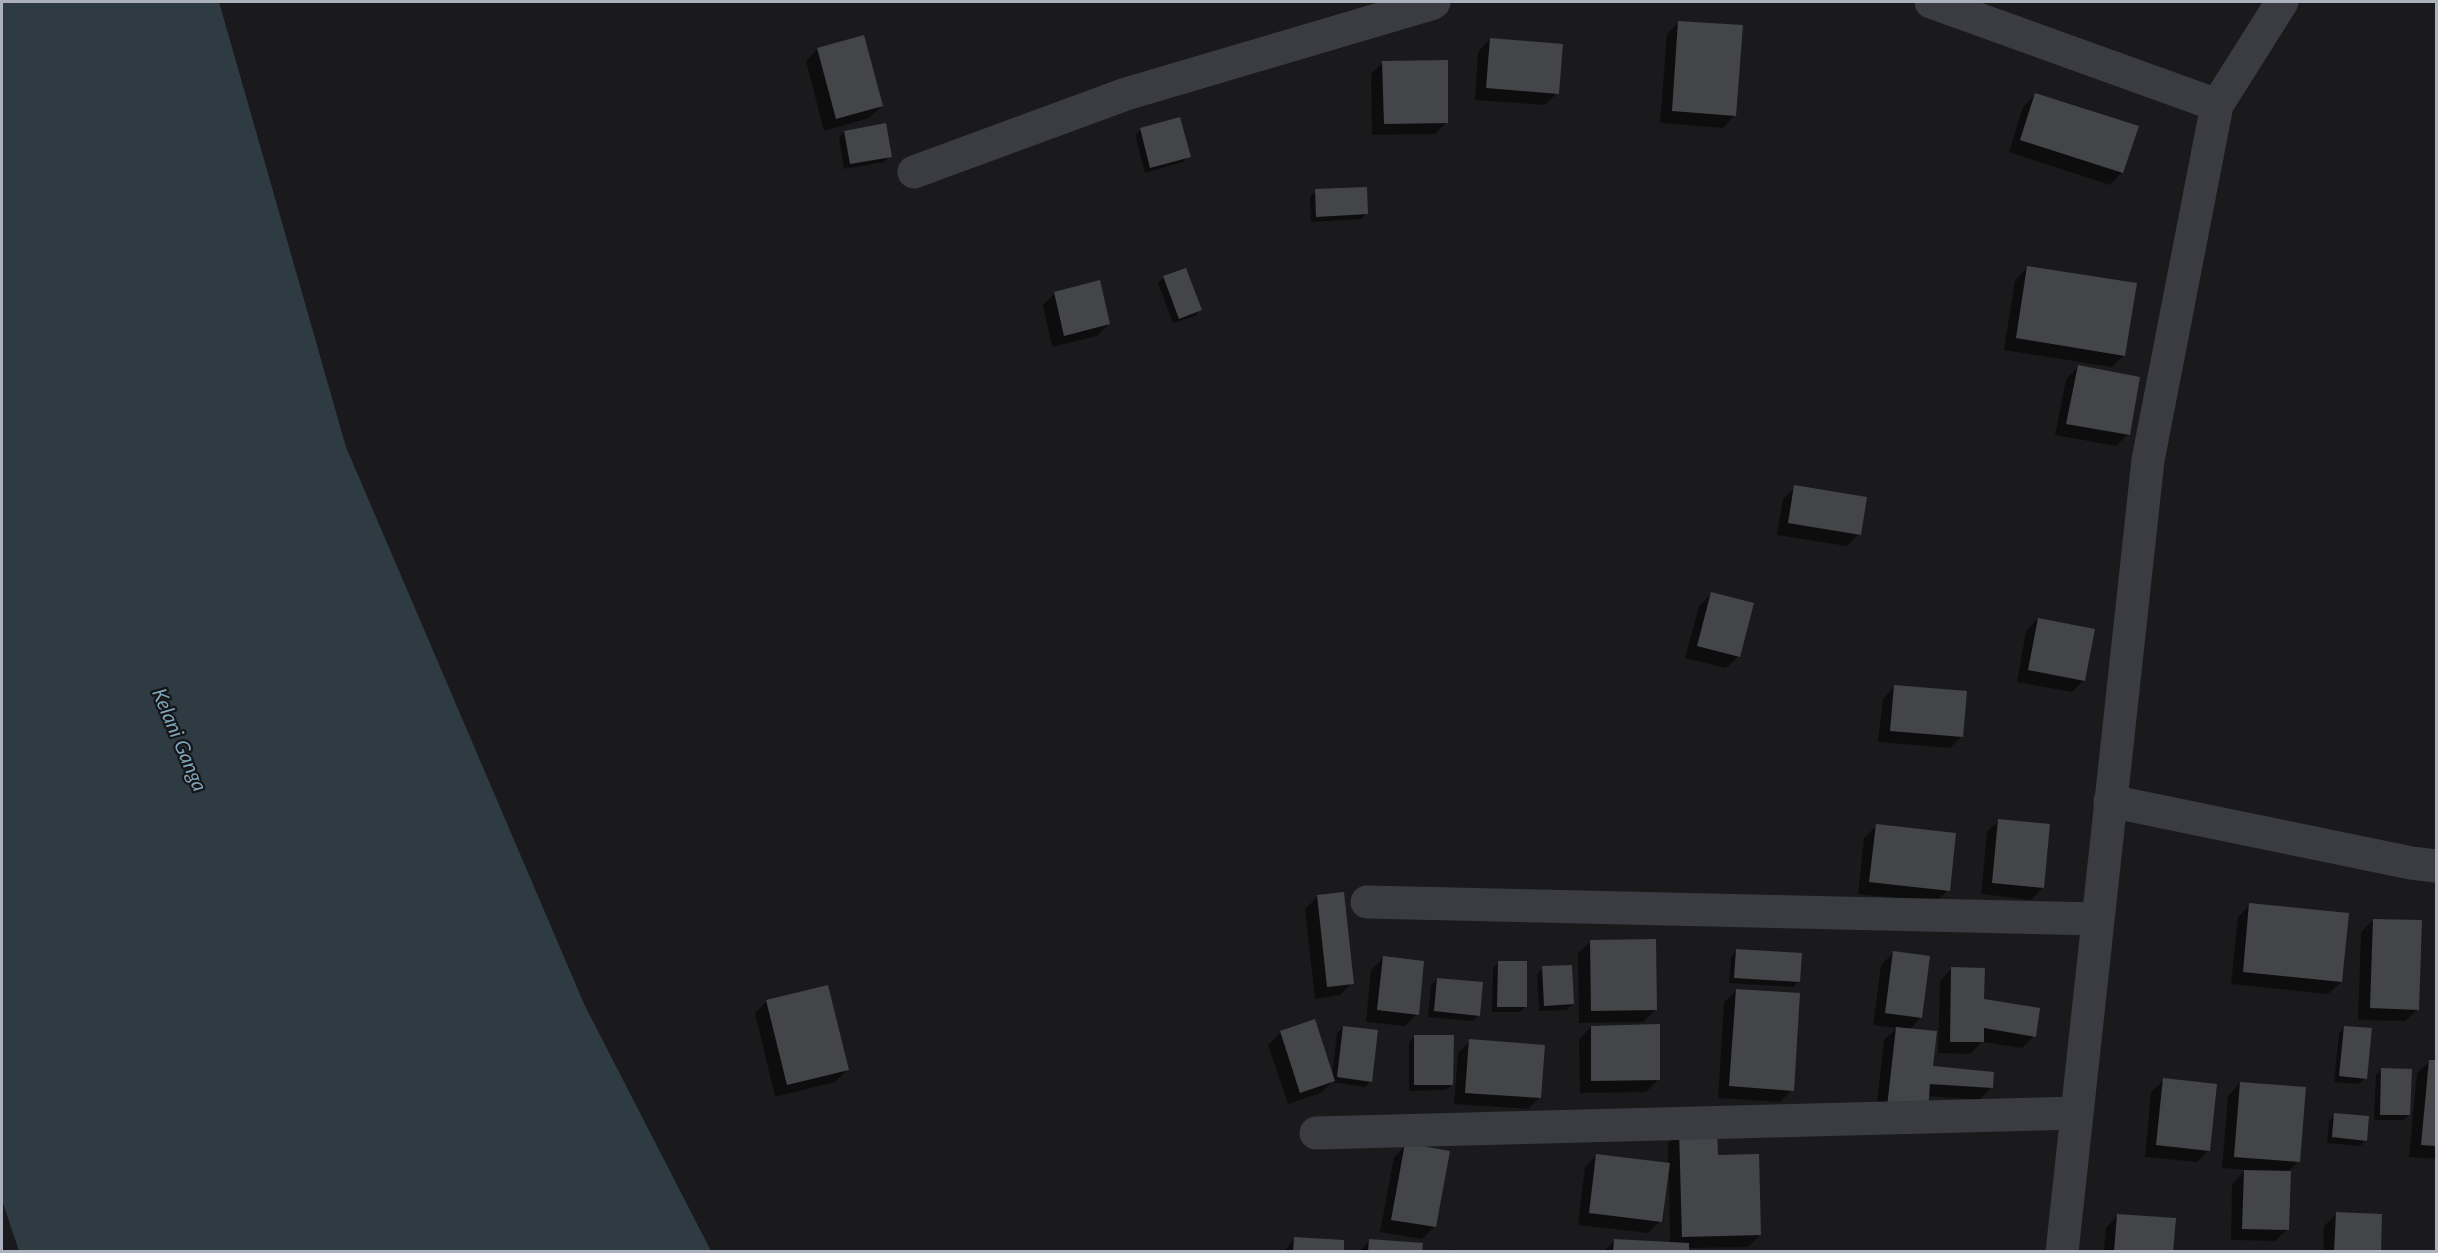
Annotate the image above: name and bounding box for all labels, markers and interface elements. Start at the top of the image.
water label: Kelani Ganga [147,685,211,795]

